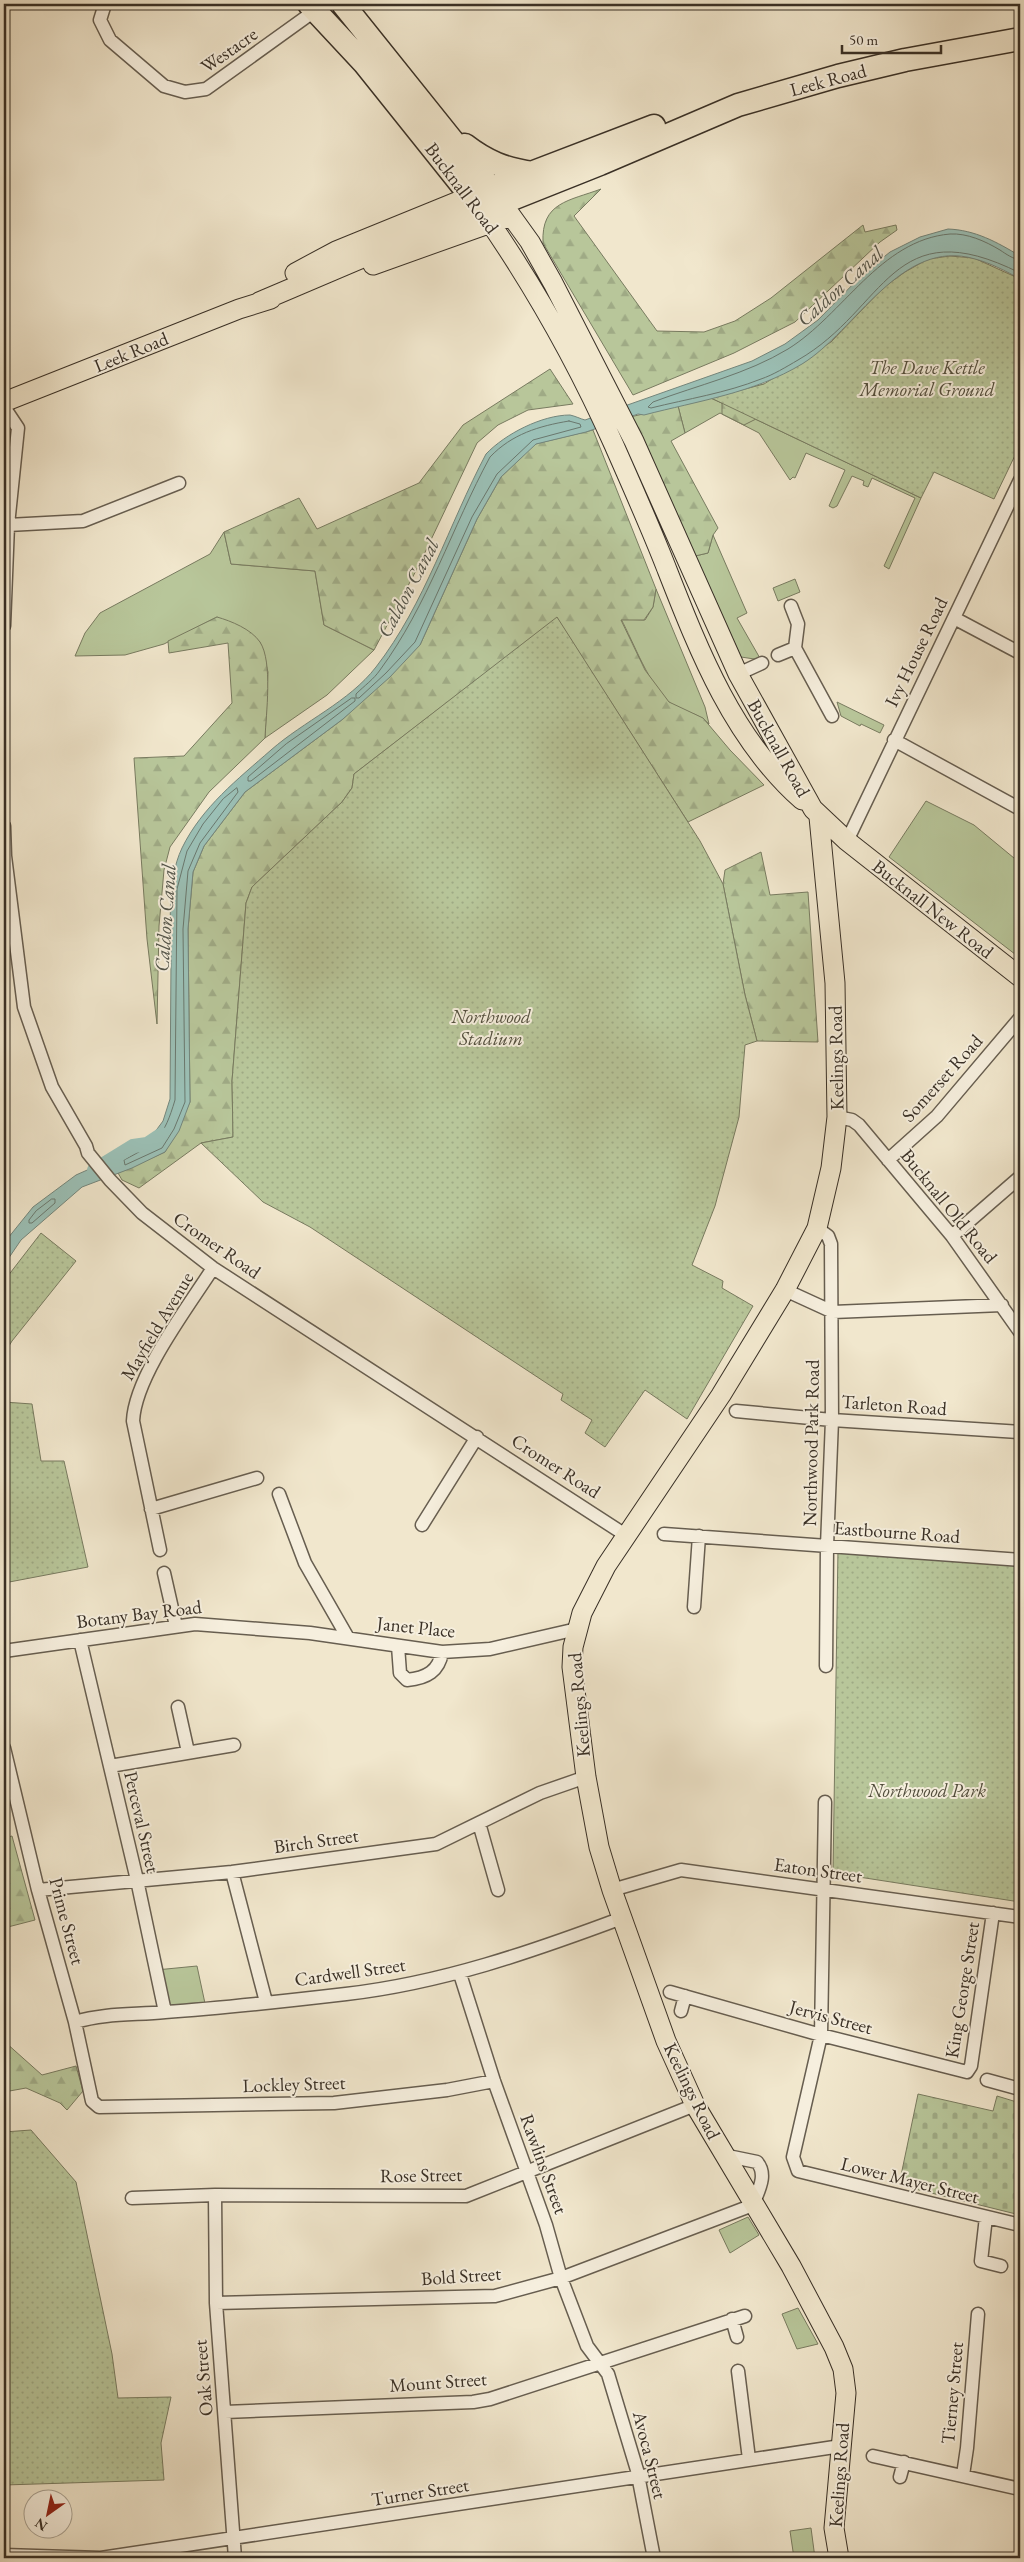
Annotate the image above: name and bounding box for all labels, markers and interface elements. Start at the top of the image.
street label: Westacre [196,21,262,79]
scale bar [842,22,940,54]
text: 50 m [849,30,878,49]
street label: Leek Road [787,58,869,102]
street label: Bucknall Road [419,137,505,239]
water label: Caldon Canal [791,239,890,332]
street label: Leek Road [90,326,172,378]
park label: The Dave Kettle Memorial Ground [858,355,995,402]
water label: Caldon Canal [371,533,445,642]
street label: Ivy House Road [879,593,953,711]
street label: Bucknall Road [742,695,816,802]
street label: Bucknall New Road [867,854,999,964]
water label: Caldon Canal [148,862,182,973]
park label: Northwood Stadium [450,1004,531,1051]
street label: Keelings Road [823,1005,849,1111]
street label: Somerset Road [896,1029,988,1127]
street label: Bucknall Old Road [895,1144,1003,1269]
street label: Cromer Road [168,1206,266,1285]
street label: Mayfield Avenue [115,1267,199,1385]
street label: Northwood Park Road [797,1359,825,1527]
street label: Tarleton Road [840,1389,948,1421]
street label: Cromer Road [507,1428,606,1504]
street label: Eastbourne Road [833,1515,961,1549]
street label: Botany Bay Road [75,1594,203,1634]
street label: Janet Place [374,1610,456,1644]
street label: Keelings Road [562,1651,596,1758]
street label: Perceval Street [118,1769,166,1875]
park label: Northwood Park [867,1778,986,1803]
street label: Birch Street [272,1823,360,1859]
street label: Eaton Street [772,1851,864,1889]
street label: Prime Street [43,1875,91,1967]
street label: King George Street [939,1920,985,2060]
street label: Cardwell Street [293,1952,407,1992]
street label: Jervis Street [785,1993,875,2040]
street label: Keelings Road [658,2038,726,2144]
street label: Lockley Street [242,2070,346,2098]
street label: Rawlins Street [514,2111,574,2217]
street label: Lower Mayer Street [838,2151,982,2209]
street label: Rose Street [380,2162,462,2188]
street label: Bold Street [420,2261,502,2291]
street label: Oak Street [187,2339,219,2417]
street label: Tierney Street [935,2341,969,2445]
street label: Mount Street [388,2366,488,2398]
street label: Avoca Street [627,2408,673,2502]
street label: Keelings Road [823,2421,855,2528]
street label: Turner Street [369,2472,471,2512]
north arrow [22,2490,72,2540]
text: N [31,2514,51,2536]

